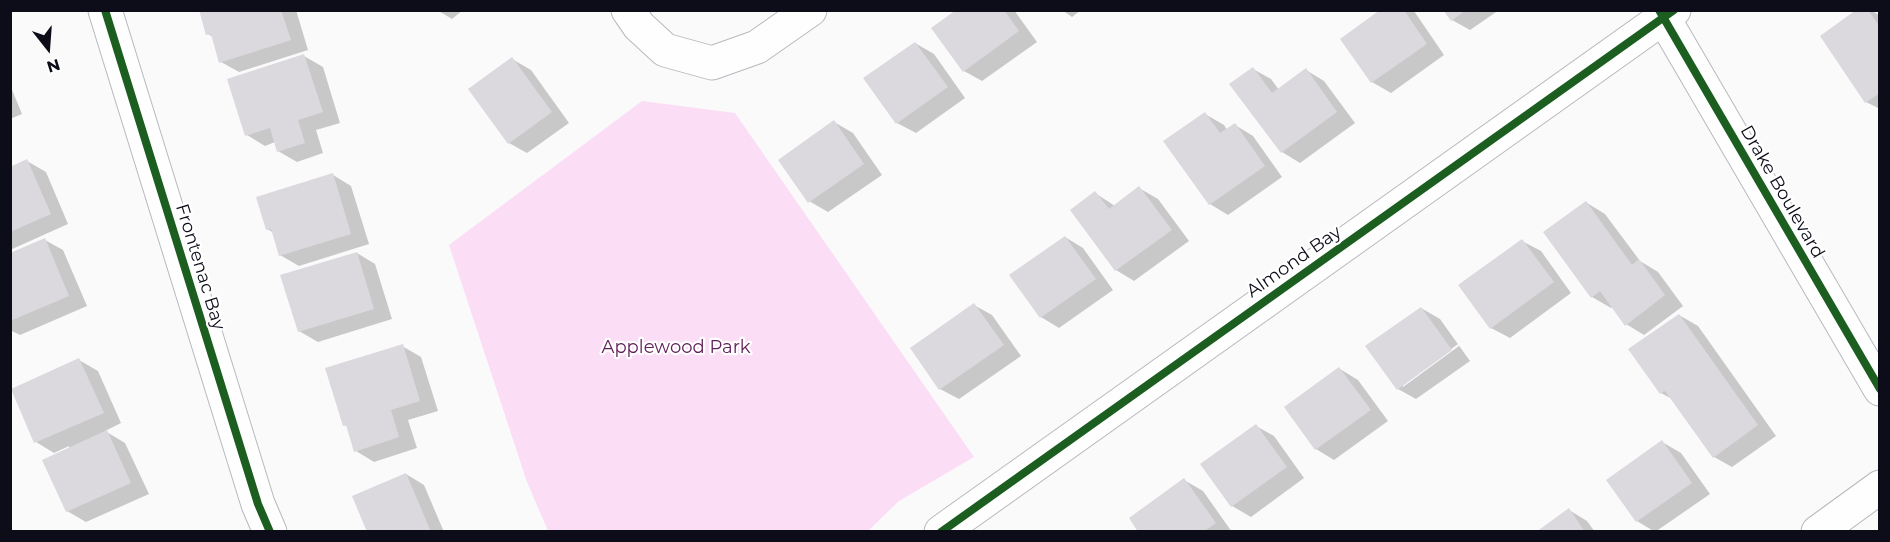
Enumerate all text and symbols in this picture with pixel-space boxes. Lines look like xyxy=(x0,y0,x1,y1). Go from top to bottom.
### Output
north arrow xyxy=(18,18,78,78)
text: N xyxy=(44,55,62,77)
street label: Drake Boulevard xyxy=(1735,122,1829,262)
street label: Frontenac Bay xyxy=(171,201,229,333)
street label: Almond Bay xyxy=(1242,221,1346,303)
park label: Applewood Park xyxy=(601,337,751,359)

